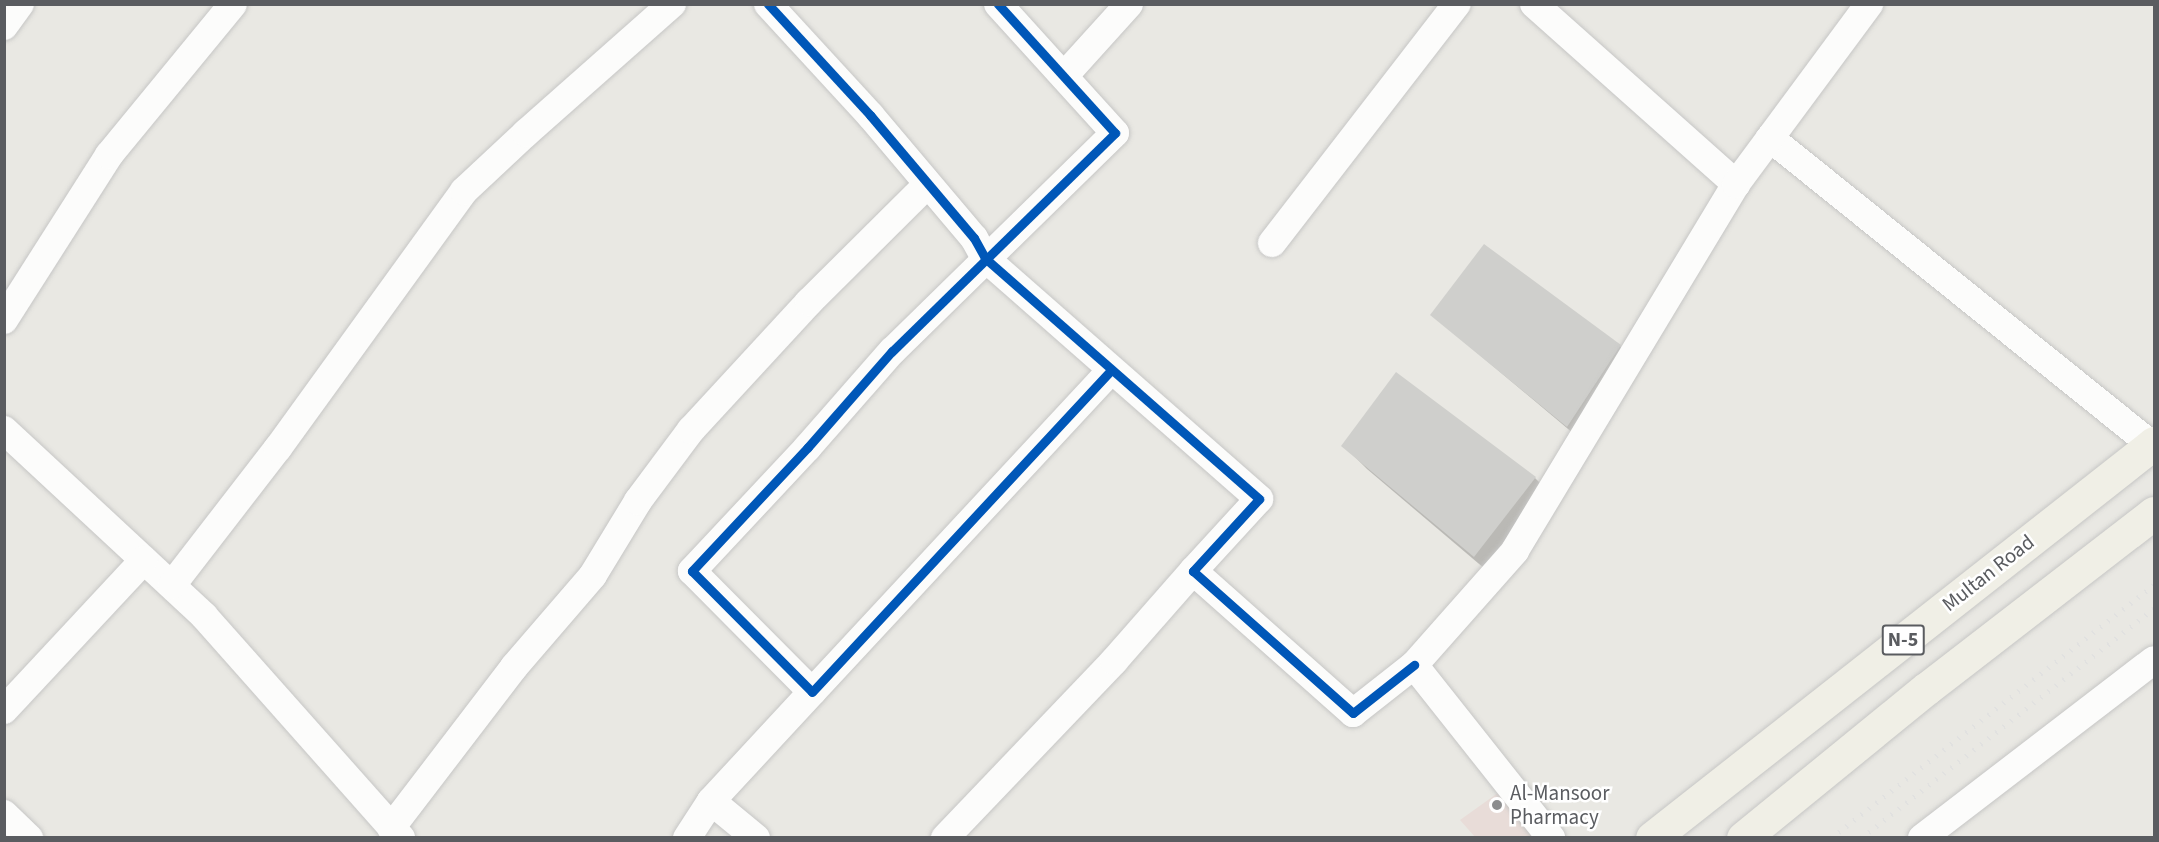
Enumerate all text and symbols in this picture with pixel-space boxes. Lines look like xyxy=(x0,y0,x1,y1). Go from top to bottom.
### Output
street label: Multan Road xyxy=(1937,529,2039,617)
road number: N-5 xyxy=(1880,623,1926,657)
place label: Al-Mansoor Pharmacy xyxy=(1510,780,1609,830)
marker: Al-Mansoor Pharmacy xyxy=(1488,796,1506,814)

